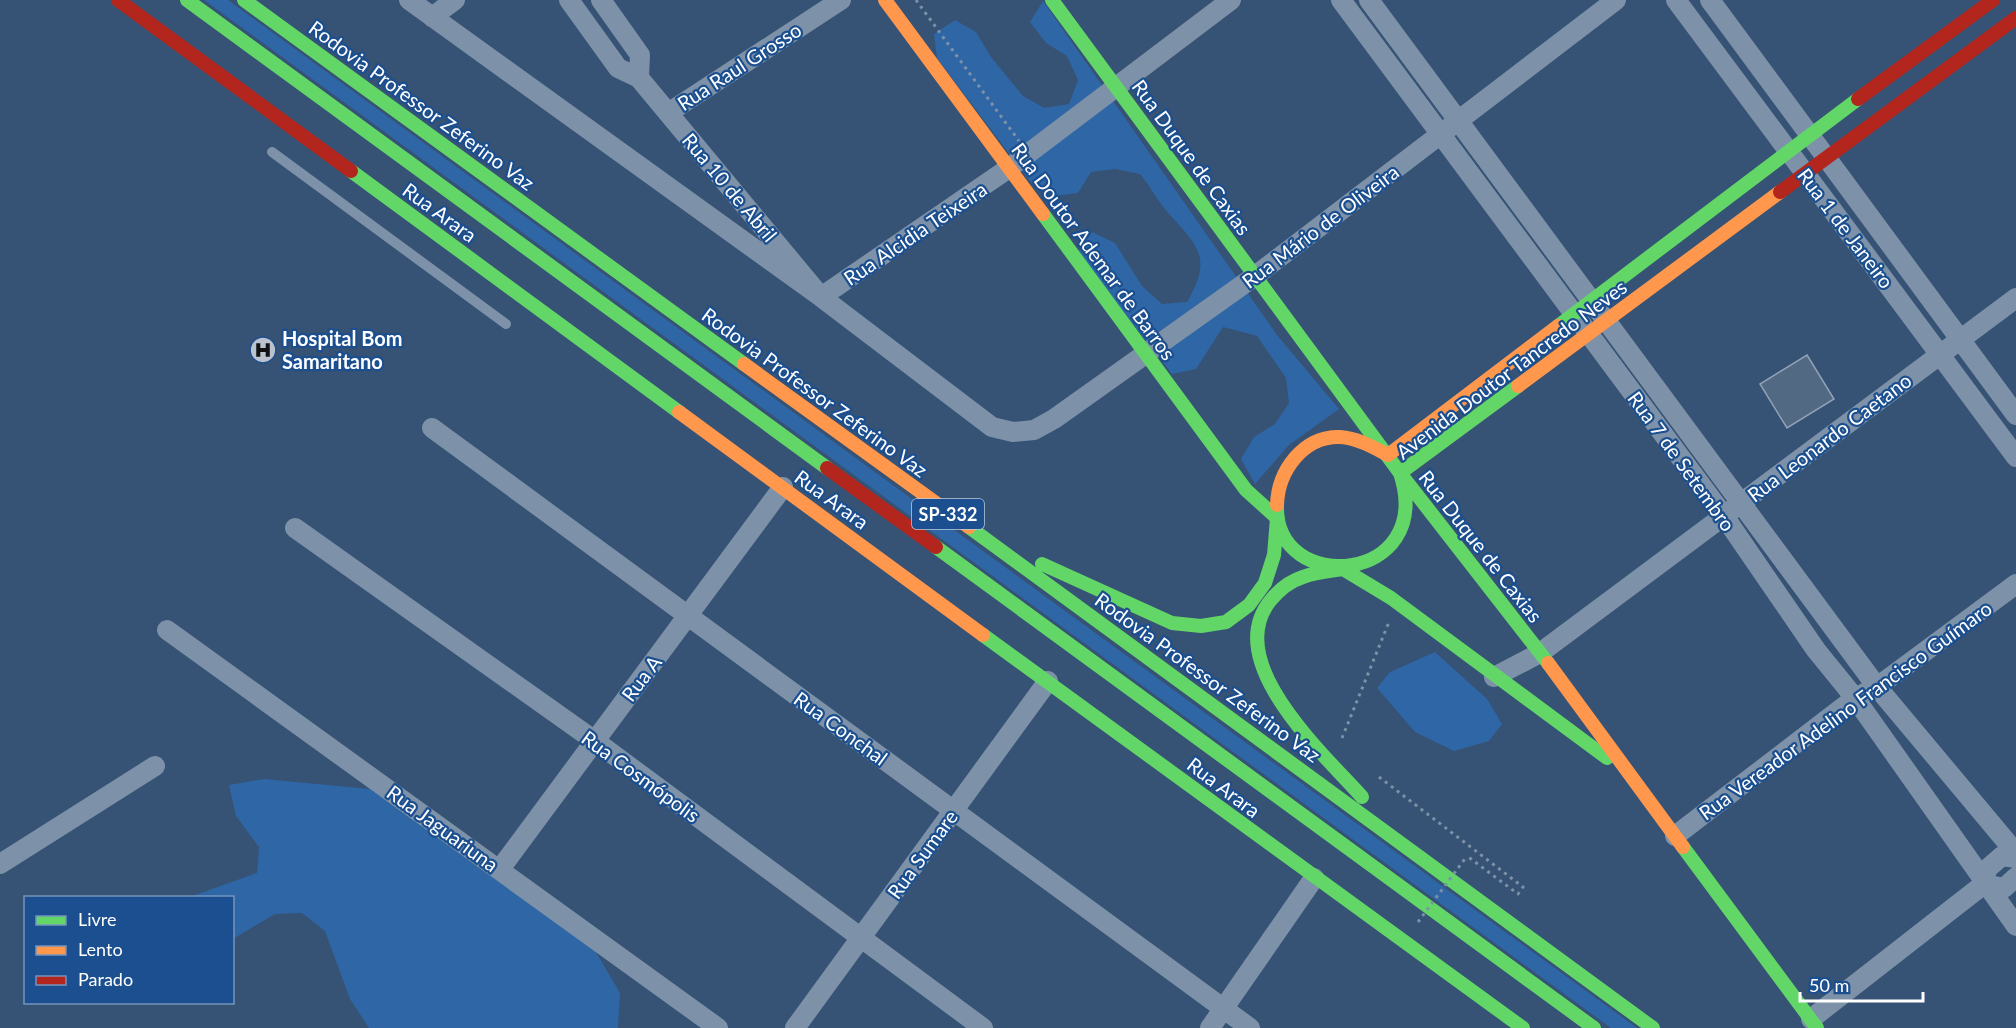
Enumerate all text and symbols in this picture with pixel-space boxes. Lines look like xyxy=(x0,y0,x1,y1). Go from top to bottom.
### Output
street label: Rodovia Professor Zeferino Vaz xyxy=(305,15,539,195)
street label: Rua Raul Grosso xyxy=(673,17,805,115)
street label: Rua Duque de Caxias xyxy=(1128,75,1256,239)
street label: Rua 10 de Abril xyxy=(678,128,782,246)
street label: Rua Doutor Ademar de Barros xyxy=(1007,138,1181,364)
street label: Rua Mário de Oliveira xyxy=(1237,159,1403,293)
street label: Rua 1 de Janeiro xyxy=(1793,163,1899,293)
street label: Rua Alcidia Teixeira xyxy=(839,176,991,290)
street label: Rua Arara xyxy=(398,177,482,247)
street label: Avenida Doutor Tancredo Neves xyxy=(1391,274,1631,464)
street label: Rodovia Professor Zeferino Vaz xyxy=(698,302,932,482)
place label: Hospital Bom Samaritano xyxy=(282,326,403,373)
hospital icon: Hospital Bom Samaritano xyxy=(248,335,278,365)
street label: Rua Leonardo Caetano xyxy=(1742,368,1916,506)
street label: Rua 7 de Setembro xyxy=(1623,386,1741,536)
street label: Rua Arara xyxy=(790,464,874,534)
street label: Rua Duque de Caxias xyxy=(1414,465,1548,627)
road number: SP-332 xyxy=(912,499,984,529)
street label: Rodovia Professor Zeferino Vaz xyxy=(1091,587,1325,767)
street label: Rua Vereador Adelino Francisco Guímaro xyxy=(1694,596,1996,824)
street label: Rua A xyxy=(616,650,666,706)
street label: Rua Conchal xyxy=(790,686,892,770)
street label: Rua Cosmópolis xyxy=(577,725,705,827)
street label: Rua Arara xyxy=(1183,752,1265,822)
street label: Rua Jaguariuna xyxy=(383,780,503,876)
street label: Rua Sumare xyxy=(882,805,962,903)
legend xyxy=(24,896,234,1004)
text: Livre xyxy=(78,908,117,930)
text: Lento xyxy=(78,938,123,960)
scale bar xyxy=(1800,965,1923,1003)
text: Parado xyxy=(78,968,133,990)
text: 50 m xyxy=(1809,974,1849,996)

